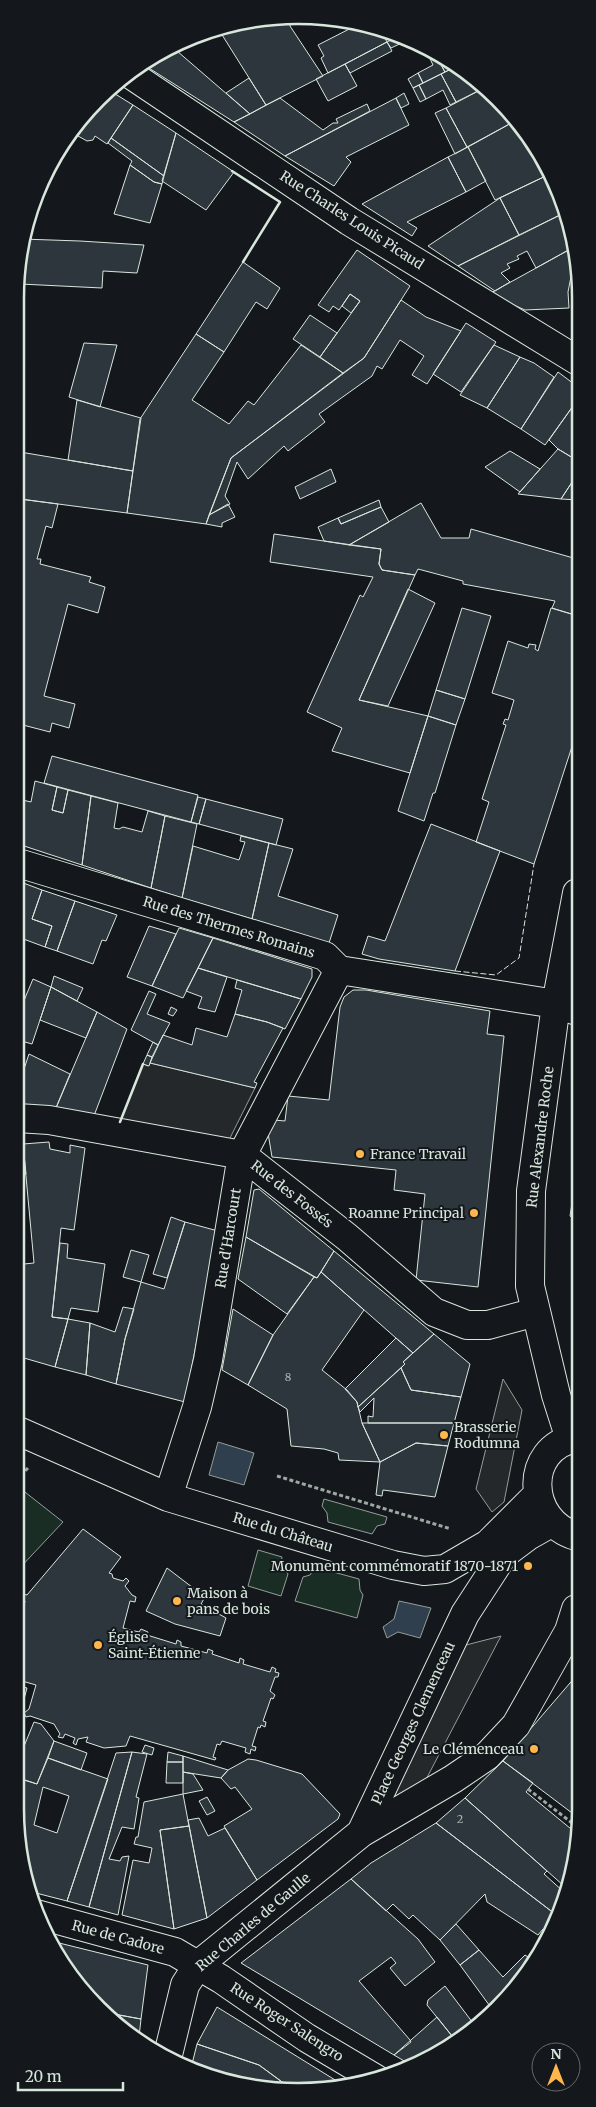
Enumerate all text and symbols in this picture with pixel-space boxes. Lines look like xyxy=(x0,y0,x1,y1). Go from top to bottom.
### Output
street label: Rue Charles Louis Picaud xyxy=(277,167,428,274)
street label: Rue des Thermes Romains xyxy=(141,892,317,962)
street label: Rue Alexandre Roche xyxy=(522,1065,558,1209)
place label: France Travail xyxy=(370,1145,467,1163)
marker: France Travail xyxy=(354,1148,366,1160)
street label: Rue des Fossés xyxy=(247,1156,337,1232)
street label: Rue d'Harcourt xyxy=(211,1186,245,1289)
place label: Roanne Principal xyxy=(348,1204,465,1222)
marker: Roanne Principal xyxy=(468,1207,480,1219)
house number: 8 xyxy=(285,1370,292,1384)
place label: Brasserie Rodumna xyxy=(454,1418,520,1452)
marker: Brasserie Rodumna xyxy=(438,1429,450,1441)
street label: Rue du Château xyxy=(231,1508,335,1556)
place label: Monument commémoratif 1870-1871 xyxy=(271,1557,518,1575)
marker: Monument commémoratif 1870-1871 xyxy=(522,1560,534,1572)
place label: Maison à pans de bois xyxy=(187,1584,270,1618)
marker: Maison à pans de bois xyxy=(171,1595,183,1607)
place label: Église Saint-Étienne xyxy=(108,1628,200,1662)
street label: Place Georges Clemenceau xyxy=(367,1638,459,1807)
marker: Église Saint-Étienne xyxy=(92,1639,104,1651)
place label: Le Clémenceau xyxy=(423,1740,524,1758)
marker: Le Clémenceau xyxy=(528,1743,540,1755)
house number: 2 xyxy=(457,1812,463,1826)
street label: Rue Charles de Gaulle xyxy=(192,1869,314,1975)
street label: Rue de Cadore xyxy=(70,1916,166,1958)
street label: Rue Roger Salengro xyxy=(227,1979,347,2065)
north arrow xyxy=(531,2042,581,2092)
text: N xyxy=(550,2045,562,2063)
scale bar xyxy=(18,2060,122,2092)
text: 20 m xyxy=(25,2067,62,2086)

